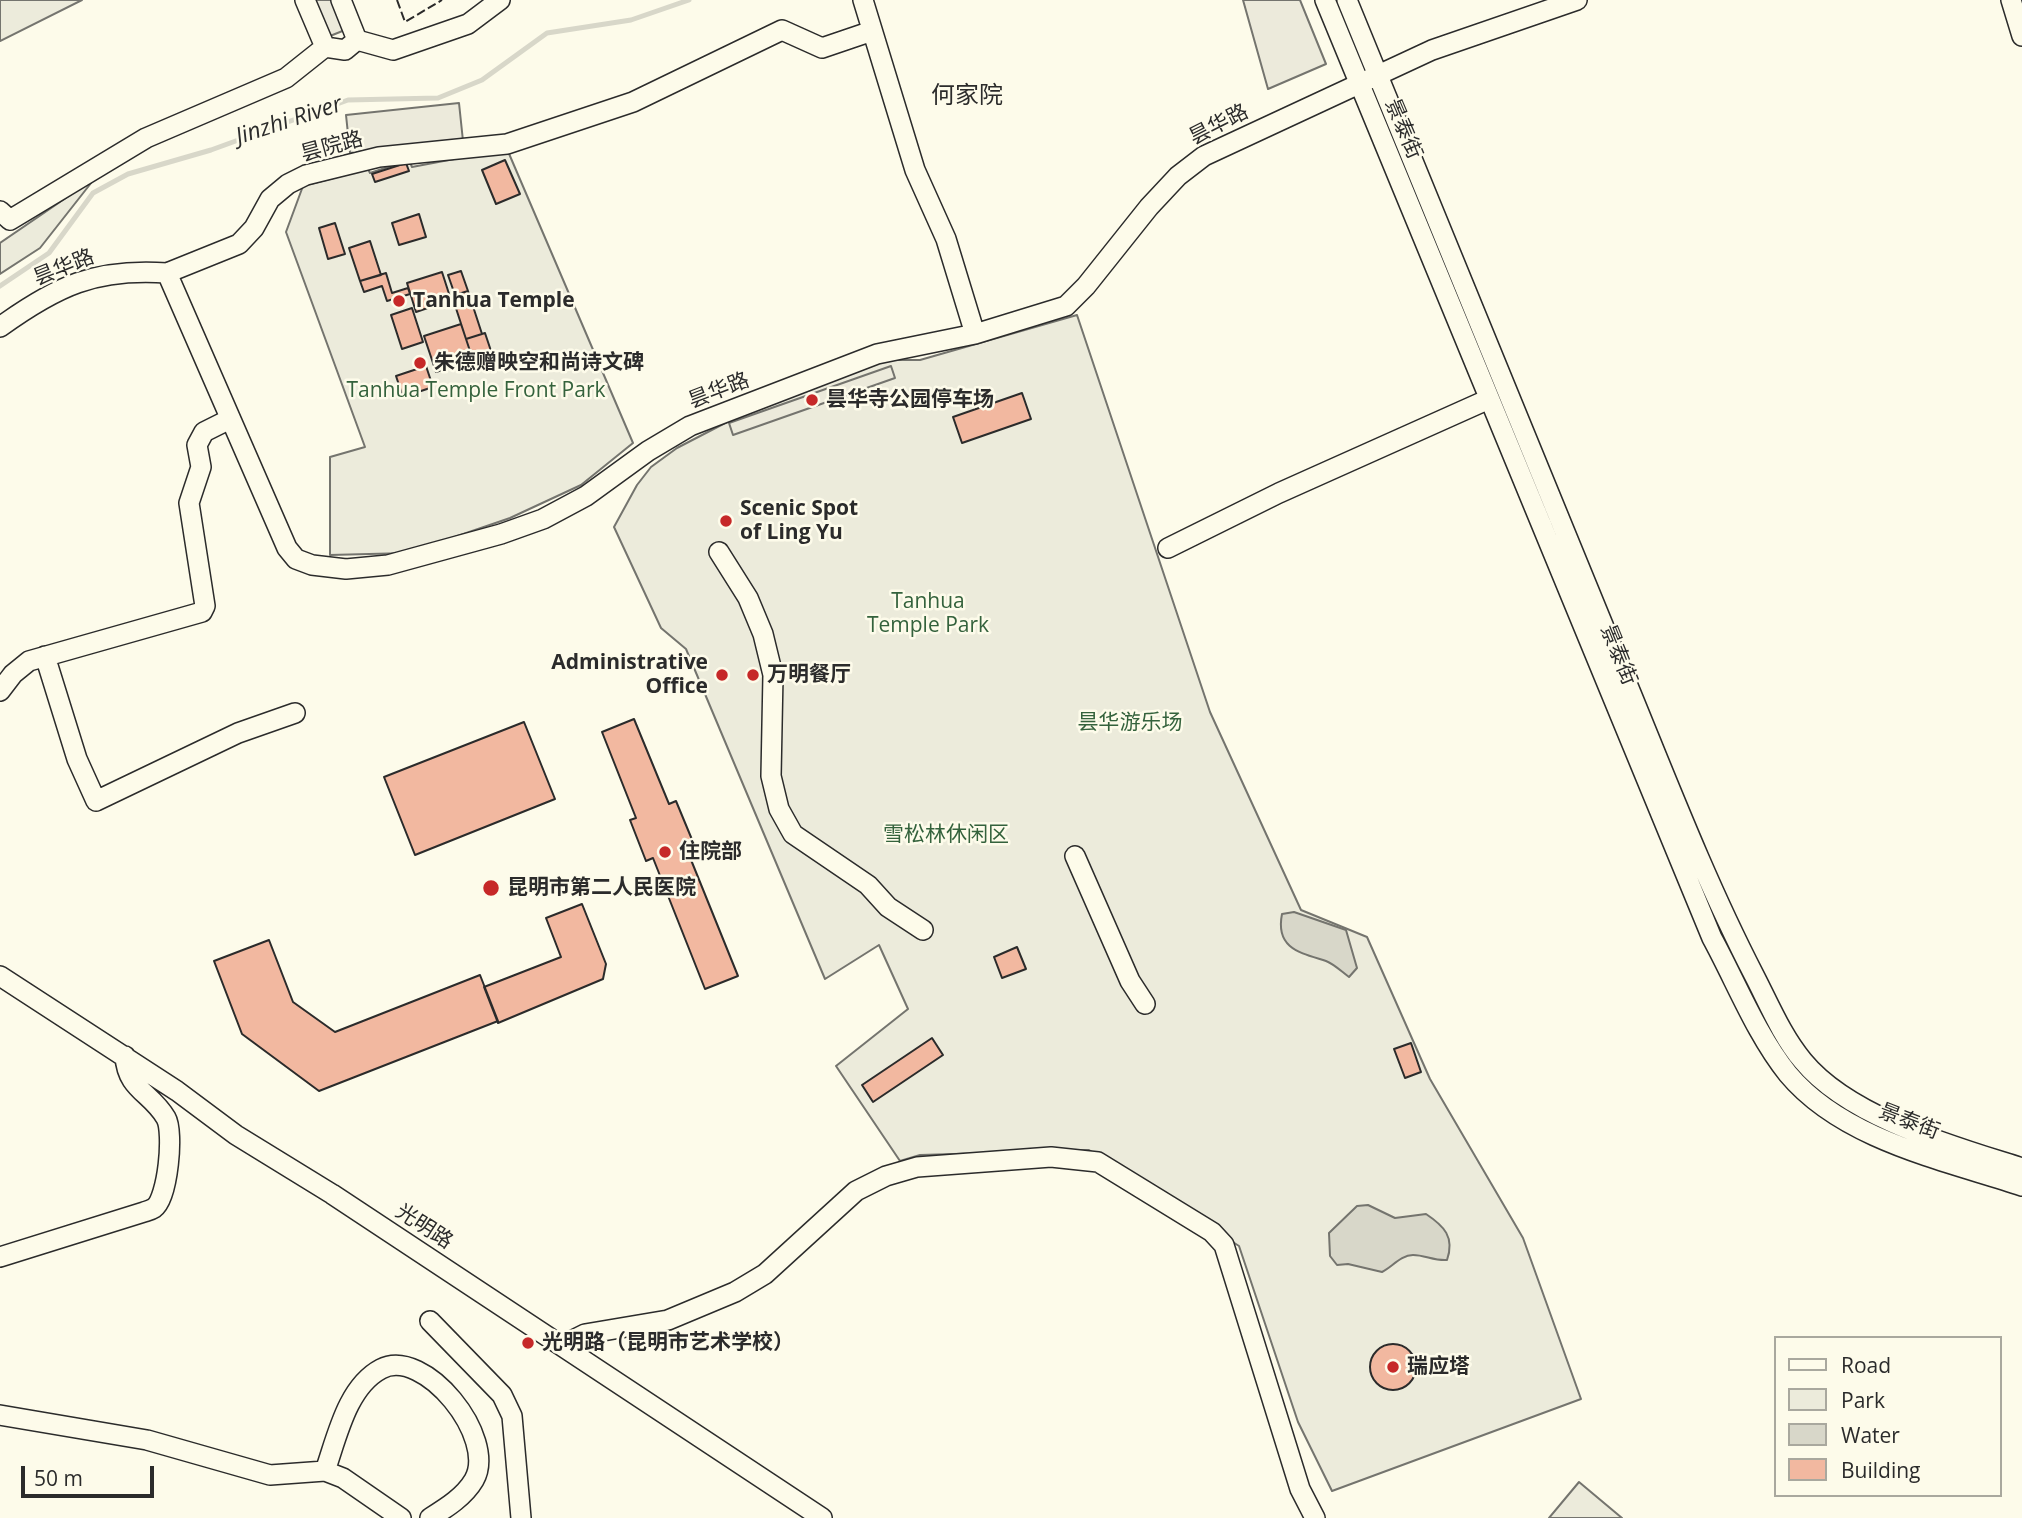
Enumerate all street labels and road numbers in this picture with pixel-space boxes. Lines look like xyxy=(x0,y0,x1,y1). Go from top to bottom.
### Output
street label: 景泰街 xyxy=(1379,95,1427,163)
street label: 昙华路 xyxy=(1185,99,1253,151)
street label: 昙院路 xyxy=(298,127,366,167)
street label: 昙华路 xyxy=(30,245,98,291)
street label: 昙华路 xyxy=(685,368,753,414)
street label: 景泰街 xyxy=(1595,621,1641,689)
street label: 景泰街 xyxy=(1875,1099,1943,1145)
street label: 光明路 xyxy=(391,1199,457,1255)

